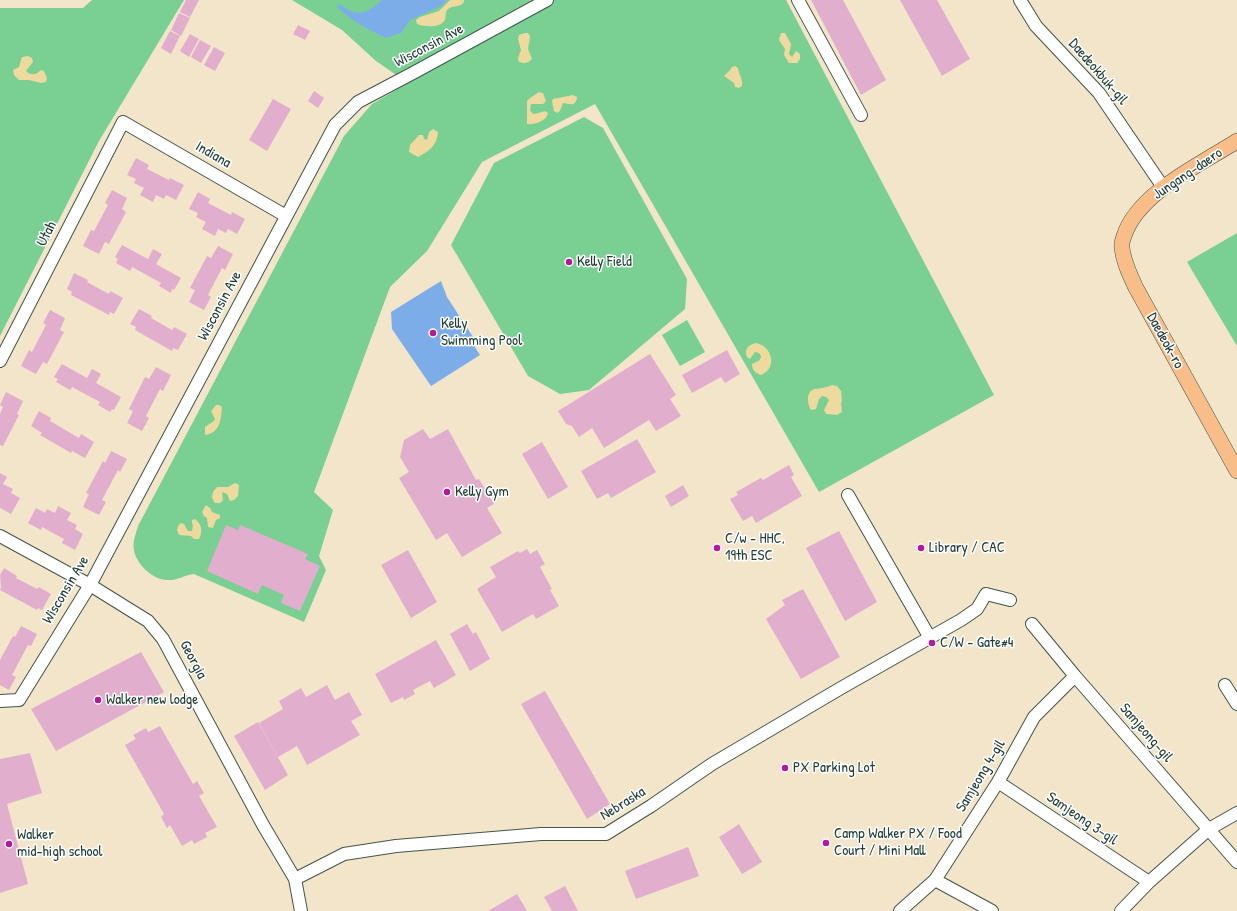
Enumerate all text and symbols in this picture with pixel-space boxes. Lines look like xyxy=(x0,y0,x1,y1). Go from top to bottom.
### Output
street label: Wisconsin Ave xyxy=(391,20,467,72)
street label: Daedeokbuk-gil xyxy=(1064,35,1132,109)
street label: Indiana xyxy=(192,138,234,172)
street label: Jungang-daero xyxy=(1150,144,1226,204)
street label: Utah xyxy=(33,219,61,249)
place label: Kelly Field xyxy=(577,253,632,271)
marker: Kelly Field xyxy=(564,257,574,267)
street label: Wisconsin Ave xyxy=(194,268,246,344)
street label: Daedeok-ro xyxy=(1142,310,1188,372)
place label: Kelly Swimming Pool xyxy=(441,315,522,350)
marker: Kelly Swimming Pool xyxy=(428,328,438,338)
place label: Kelly Gym xyxy=(455,483,509,501)
marker: Kelly Gym xyxy=(442,487,452,497)
place label: C/w - HHC, 19th ESC xyxy=(725,530,785,565)
place label: Library / CAC xyxy=(929,539,1005,557)
marker: C/w - HHC, 19th ESC xyxy=(712,543,722,553)
marker: Library / CAC xyxy=(916,543,926,553)
street label: Wisconsin Ave xyxy=(39,553,93,627)
place label: C/W - Gate#4 xyxy=(940,634,1013,652)
street label: Georgia xyxy=(175,638,211,682)
marker: C/W - Gate#4 xyxy=(927,638,937,648)
place label: Walker new lodge xyxy=(106,691,198,709)
marker: Walker new lodge xyxy=(93,695,103,705)
street label: Samjeong-gil xyxy=(1116,700,1176,766)
street label: Samjeong 4-gil xyxy=(952,737,1010,815)
place label: PX Parking Lot xyxy=(793,759,875,777)
marker: PX Parking Lot xyxy=(780,763,790,773)
street label: Nebraska xyxy=(597,783,649,825)
street label: Samjeong 3-gil xyxy=(1043,789,1121,849)
place label: Camp Walker PX / Food Court / Mini Mall xyxy=(834,825,962,860)
place label: Walker mid-high school xyxy=(17,826,103,861)
marker: Camp Walker PX / Food Court / Mini Mall xyxy=(821,838,831,848)
marker: Walker mid-high school xyxy=(4,839,14,849)

